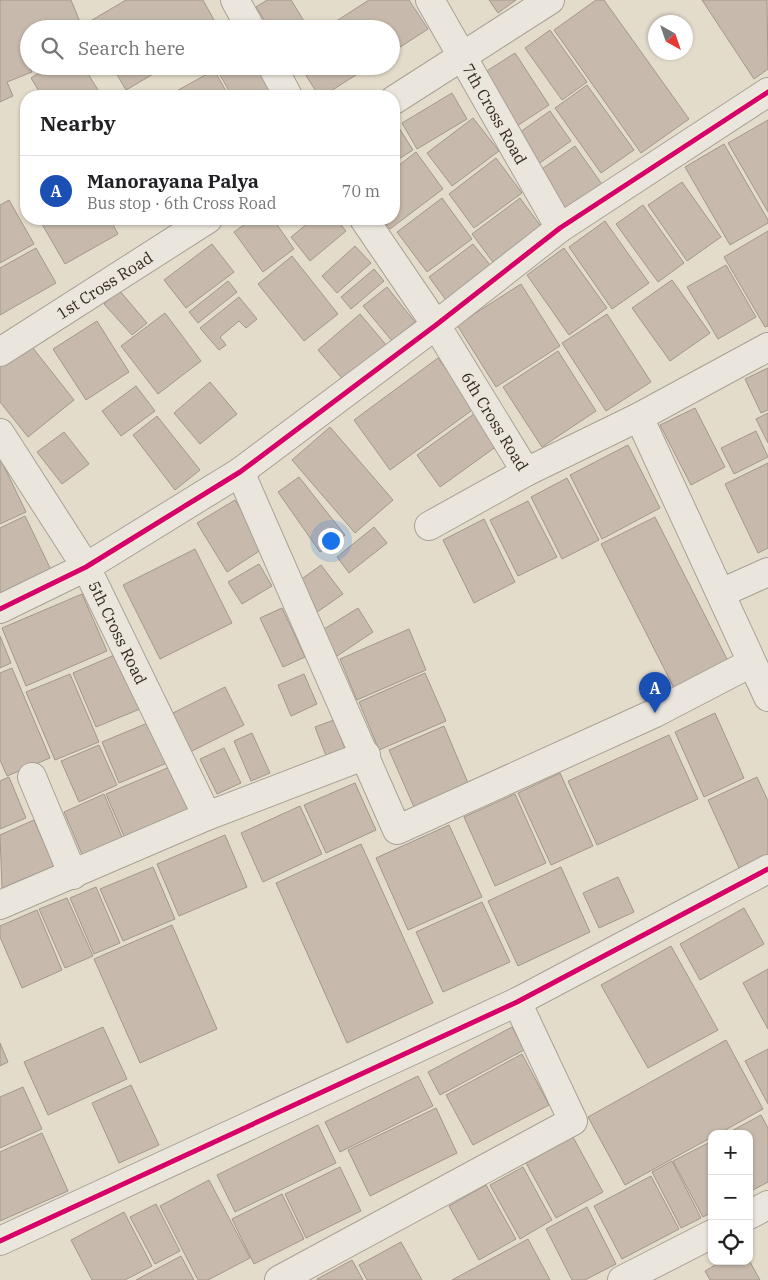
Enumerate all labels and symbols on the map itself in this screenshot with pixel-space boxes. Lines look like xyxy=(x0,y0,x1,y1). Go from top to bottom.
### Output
north arrow xyxy=(648,15,693,60)
street label: 7th Cross Road xyxy=(458,60,532,168)
street label: 1st Cross Road xyxy=(53,247,157,323)
street label: 6th Cross Road xyxy=(457,368,533,475)
your location xyxy=(318,528,344,554)
street label: 5th Cross Road xyxy=(84,577,152,688)
pin: A xyxy=(639,672,671,713)

